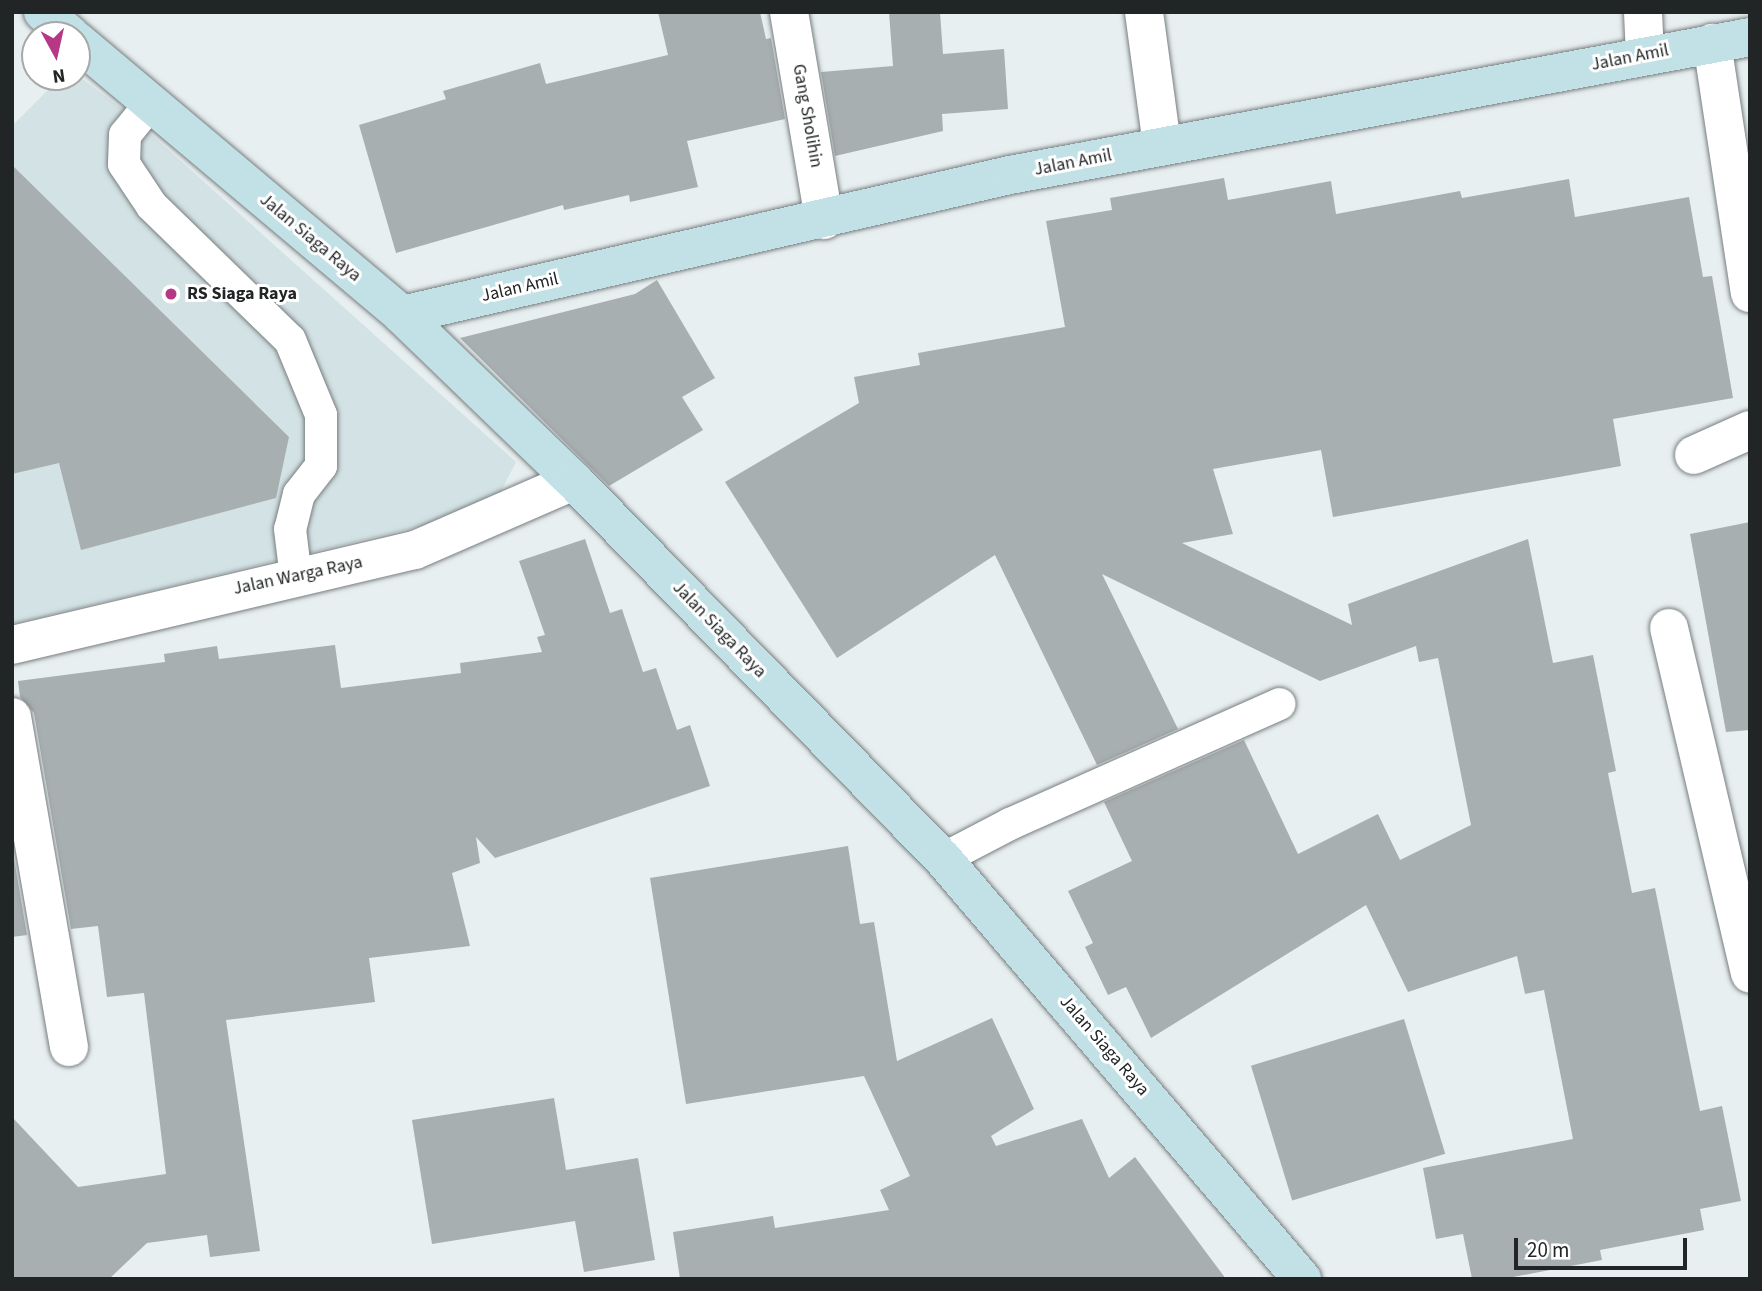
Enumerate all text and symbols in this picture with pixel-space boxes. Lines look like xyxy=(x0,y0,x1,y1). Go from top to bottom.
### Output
north arrow xyxy=(21,21,91,91)
street label: Jalan Amil xyxy=(1589,40,1671,76)
text: N xyxy=(51,61,67,90)
street label: Gang Sholihin xyxy=(787,62,827,170)
street label: Jalan Amil xyxy=(1032,145,1114,181)
street label: Jalan Siaga Raya xyxy=(255,189,365,287)
street label: Jalan Amil xyxy=(479,269,561,307)
place label: RS Siaga Raya xyxy=(187,283,297,305)
marker: RS Siaga Raya xyxy=(161,284,181,304)
street label: Jalan Warga Raya xyxy=(231,552,365,600)
street label: Jalan Siaga Raya xyxy=(668,577,770,683)
street label: Jalan Siaga Raya xyxy=(1055,991,1153,1101)
scale bar xyxy=(1517,1224,1690,1268)
text: 20 m xyxy=(1527,1235,1569,1265)

